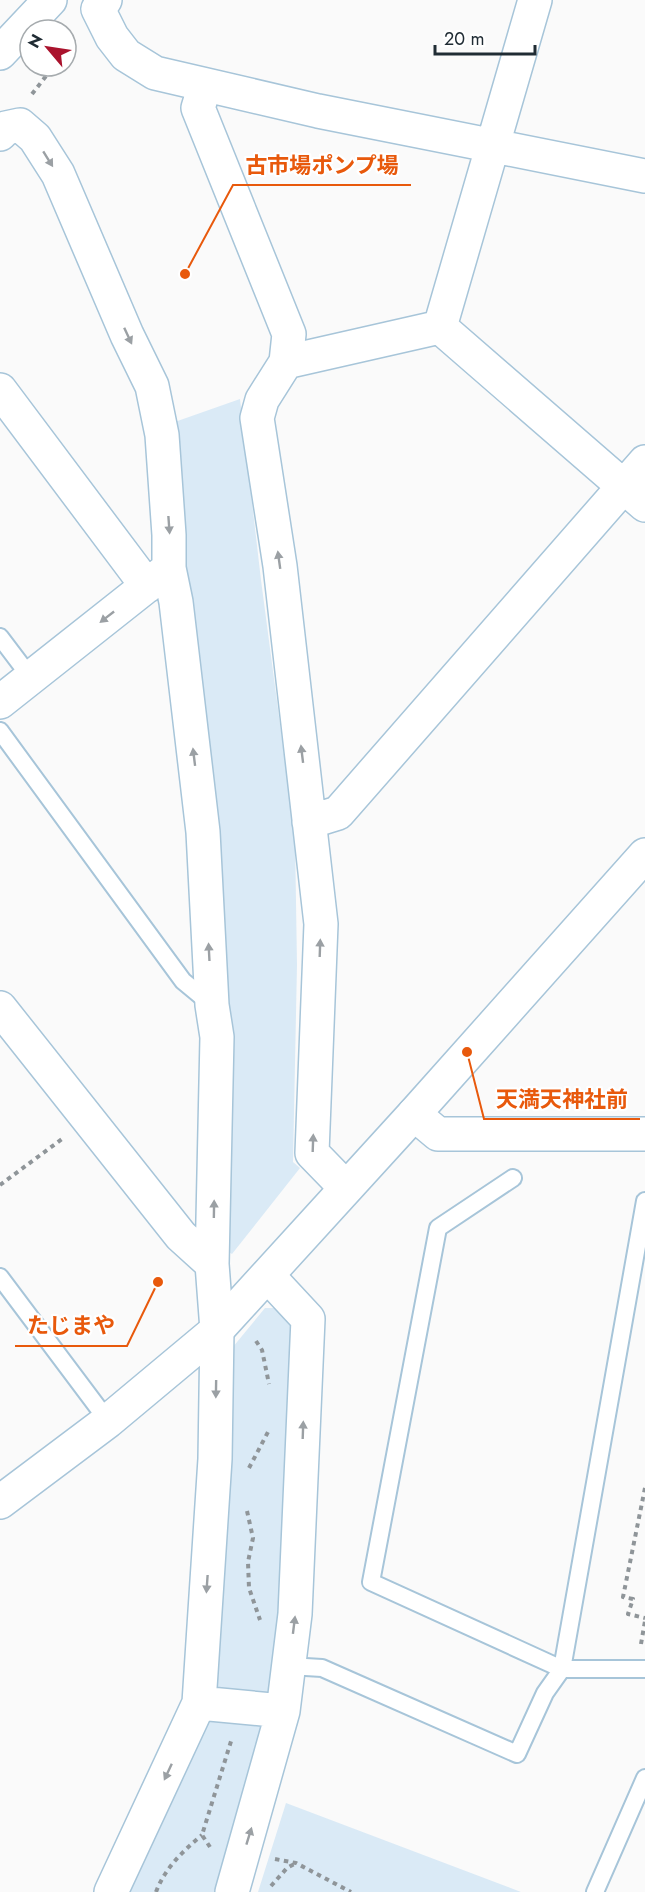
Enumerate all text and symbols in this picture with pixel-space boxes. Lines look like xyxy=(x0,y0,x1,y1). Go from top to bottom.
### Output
north arrow xyxy=(18,18,78,78)
scale bar xyxy=(435,18,536,56)
text: 20 m xyxy=(444,26,484,52)
text: N xyxy=(22,30,48,52)
callout: 古市場ポンプ場 xyxy=(233,145,411,185)
text: 古市場ポンプ場 xyxy=(245,149,399,181)
one-way arrow xyxy=(43,151,54,167)
one-way arrow xyxy=(124,328,133,345)
one-way arrow xyxy=(164,515,173,534)
one-way arrow xyxy=(274,551,283,570)
one-way arrow xyxy=(99,611,115,624)
one-way arrow xyxy=(297,744,306,763)
one-way arrow xyxy=(189,748,199,767)
one-way arrow xyxy=(315,938,325,957)
one-way arrow xyxy=(205,942,214,961)
callout: 天満天神社前 xyxy=(484,1079,640,1119)
text: 天満天神社前 xyxy=(496,1083,628,1115)
one-way arrow xyxy=(308,1133,317,1152)
one-way arrow xyxy=(209,1200,218,1219)
callout: たじまや xyxy=(15,1306,127,1346)
text: たじまや xyxy=(27,1309,115,1341)
one-way arrow xyxy=(211,1379,221,1398)
one-way arrow xyxy=(298,1421,308,1440)
one-way arrow xyxy=(202,1574,211,1593)
one-way arrow xyxy=(289,1616,298,1635)
one-way arrow xyxy=(164,1763,173,1780)
one-way arrow xyxy=(245,1827,255,1845)

